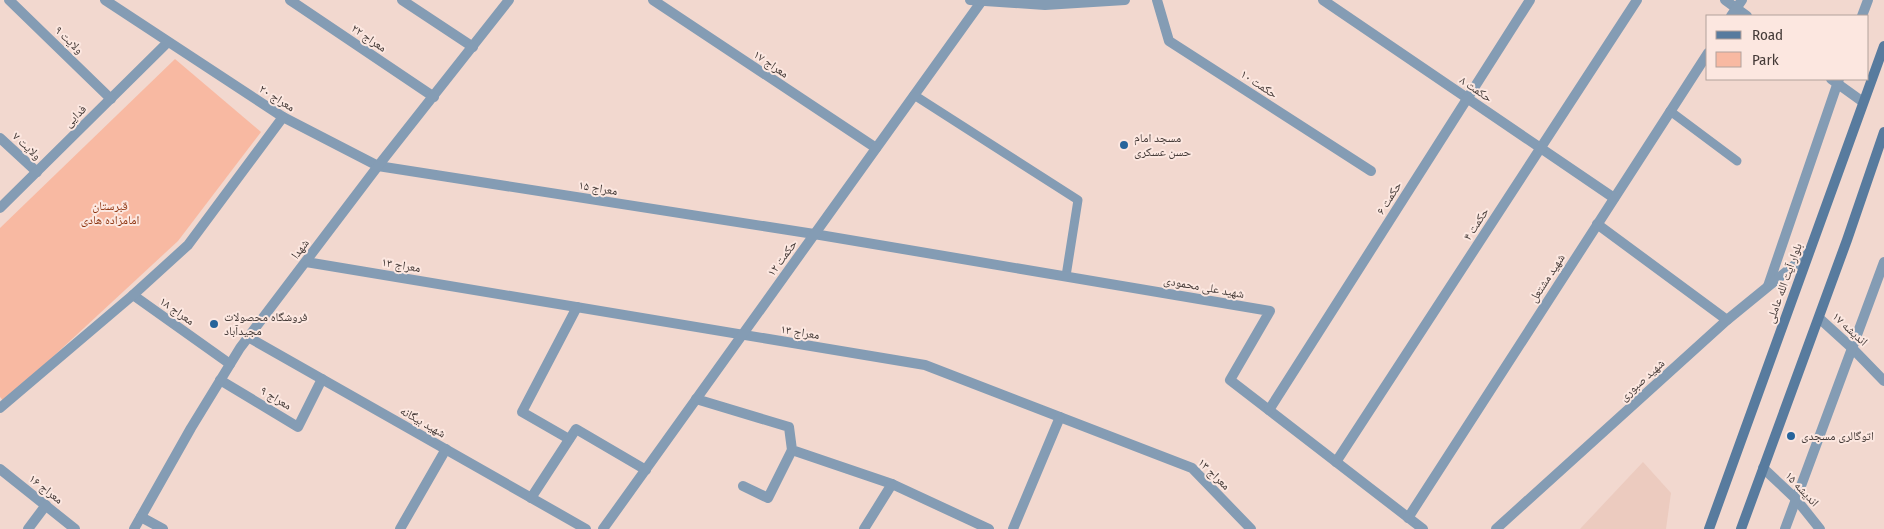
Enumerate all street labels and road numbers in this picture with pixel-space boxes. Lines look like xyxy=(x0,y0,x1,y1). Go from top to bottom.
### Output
street label: معراج ۲۲ xyxy=(349,21,389,55)
street label: ولایت ۹ xyxy=(52,23,86,57)
street label: معراج ۱۷ xyxy=(751,47,791,81)
street label: حکمت ۱۰ xyxy=(1238,67,1281,101)
street label: حکمت ۸ xyxy=(1457,73,1495,105)
street label: معراج ۲۰ xyxy=(257,82,297,114)
street label: فدایی xyxy=(61,102,89,130)
street label: ولایت ۷ xyxy=(10,129,44,163)
street label: معراج ۱۵ xyxy=(577,178,619,198)
street label: حکمت ۶ xyxy=(1373,179,1405,217)
street label: حکمت ۴ xyxy=(1460,205,1492,243)
street label: شهدا xyxy=(288,236,312,262)
street label: حکمت ۱۲ xyxy=(764,237,800,279)
street label: بلوار آیت‌ الله عاملی xyxy=(1763,241,1805,325)
street label: شهید مشتعل xyxy=(1526,251,1568,305)
street label: معراج ۱۳ xyxy=(380,255,422,275)
street label: شهید علی محمودی xyxy=(1162,273,1246,301)
street label: معراج ۱۸ xyxy=(157,294,197,328)
street label: اندیشه ۱۷ xyxy=(1829,309,1871,349)
street label: معراج ۱۳ xyxy=(779,322,821,342)
street label: شهید صبوری xyxy=(1617,356,1668,404)
street label: معراج ۹ xyxy=(258,383,294,413)
street label: شهید بیگانه xyxy=(398,403,448,441)
street label: معراج ۱۳ xyxy=(1195,455,1233,493)
street label: اندیشه ۱۵ xyxy=(1782,469,1822,510)
street label: معراج ۱۶ xyxy=(26,471,66,507)

